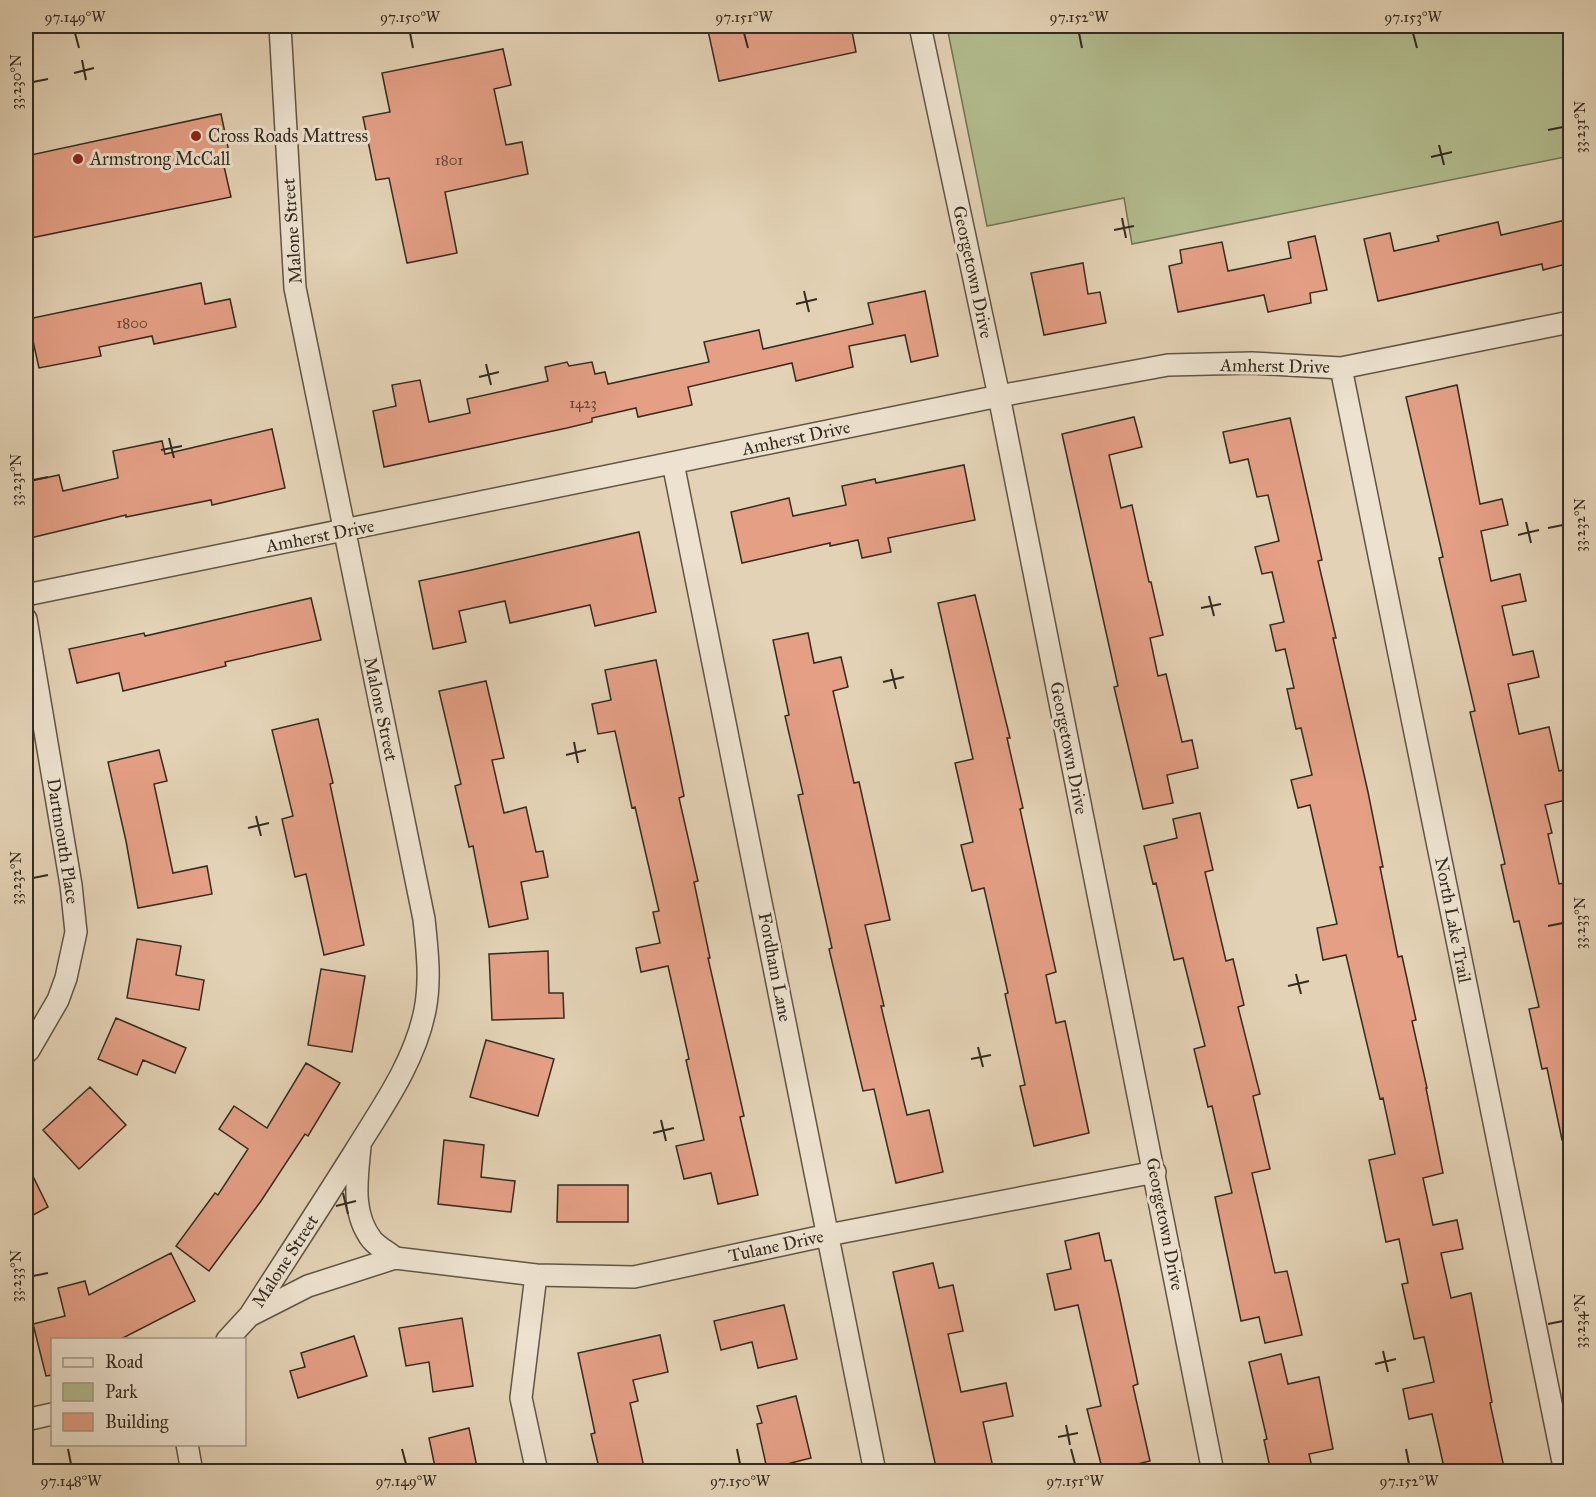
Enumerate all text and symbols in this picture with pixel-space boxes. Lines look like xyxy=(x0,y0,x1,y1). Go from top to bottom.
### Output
text: 97.149°W xyxy=(45,8,106,26)
text: 97.150°W xyxy=(380,8,441,26)
text: 97.151°W xyxy=(715,8,773,26)
text: 97.152°W xyxy=(1050,8,1109,26)
text: 97.153°W xyxy=(1384,8,1442,26)
text: 33.230°N xyxy=(7,54,25,110)
text: 33.231°N xyxy=(1571,100,1589,153)
place label: Cross Roads Mattress xyxy=(208,125,368,147)
marker: Cross Roads Mattress xyxy=(189,129,203,143)
place label: Armstrong McCall xyxy=(89,148,231,171)
house number: 1801 xyxy=(435,151,463,169)
marker: Armstrong McCall xyxy=(71,152,85,166)
street label: Malone Street xyxy=(277,177,307,285)
street label: Georgetown Drive xyxy=(947,204,998,341)
house number: 1800 xyxy=(116,314,148,332)
street label: Amherst Drive xyxy=(1219,354,1330,378)
house number: 1423 xyxy=(569,394,597,412)
street label: Amherst Drive xyxy=(739,416,852,460)
text: 33.231°N xyxy=(7,453,25,506)
text: 33.232°N xyxy=(1571,498,1589,552)
street label: Amherst Drive xyxy=(263,515,376,557)
street label: Malone Street xyxy=(359,655,403,764)
street label: Georgetown Drive xyxy=(1044,680,1093,817)
street label: Dartmouth Place xyxy=(42,777,84,905)
text: 33.232°N xyxy=(7,851,25,905)
street label: North Lake Trail xyxy=(1430,855,1476,985)
text: 33.233°N xyxy=(1571,896,1589,949)
street label: Fordham Lane xyxy=(754,910,796,1024)
street label: Georgetown Drive xyxy=(1140,1156,1189,1293)
street label: Malone Street xyxy=(247,1210,323,1311)
street label: Tulane Drive xyxy=(726,1225,826,1267)
text: 33.233°N xyxy=(7,1249,25,1302)
text: 33.234°N xyxy=(1571,1293,1589,1349)
legend xyxy=(51,1338,246,1446)
text: Road xyxy=(105,1351,143,1373)
text: Park xyxy=(105,1381,138,1403)
text: Building xyxy=(105,1411,169,1434)
text: 97.148°W xyxy=(41,1472,102,1490)
text: 97.149°W xyxy=(376,1472,437,1490)
text: 97.150°W xyxy=(710,1472,771,1490)
text: 97.151°W xyxy=(1046,1472,1104,1490)
text: 97.152°W xyxy=(1380,1472,1439,1490)

